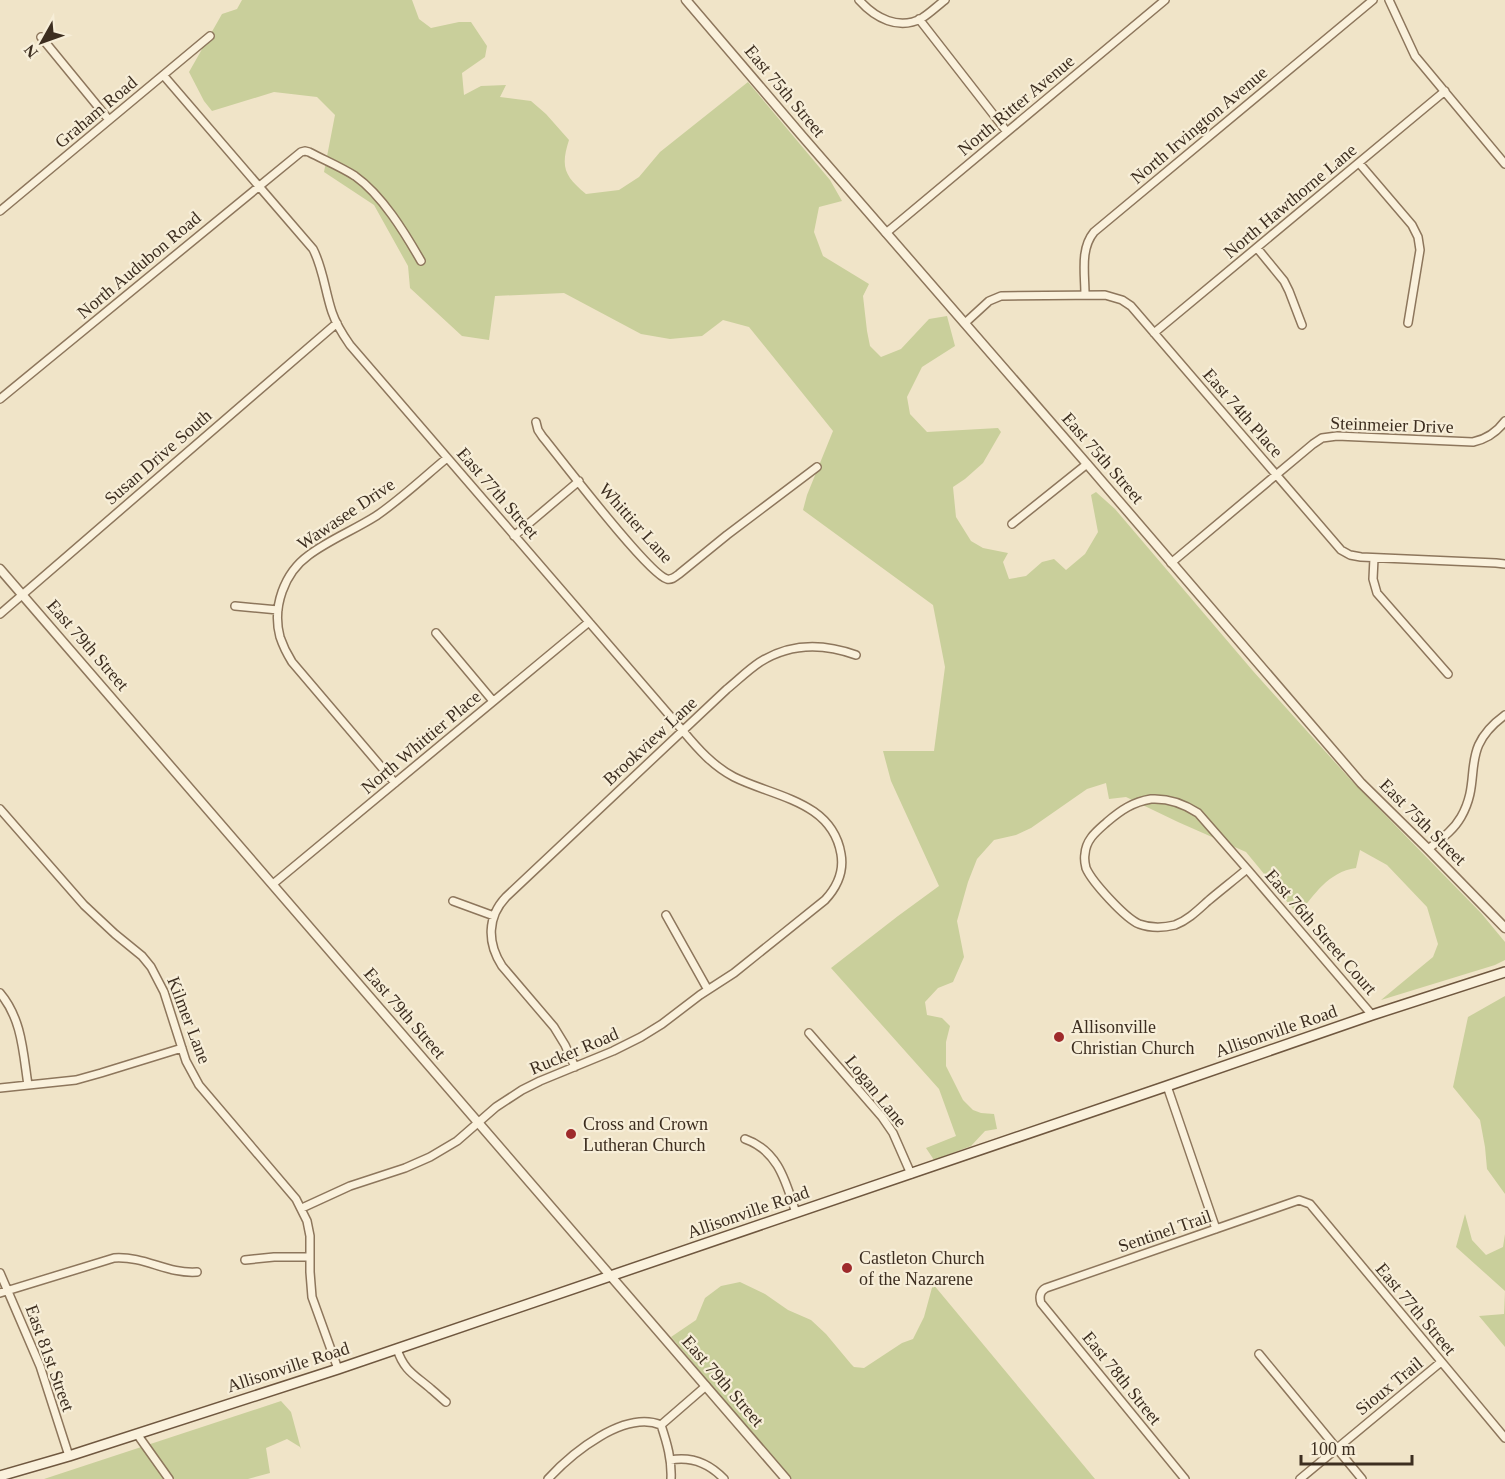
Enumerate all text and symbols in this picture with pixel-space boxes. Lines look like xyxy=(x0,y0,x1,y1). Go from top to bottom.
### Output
north arrow xyxy=(12,12,72,72)
text: N xyxy=(20,41,41,61)
street label: East 75th Street xyxy=(741,41,829,141)
street label: North Ritter Avenue xyxy=(954,51,1078,159)
street label: North Irvington Avenue xyxy=(1127,62,1271,188)
street label: Graham Road xyxy=(51,72,141,152)
street label: North Hawthorne Lane xyxy=(1220,140,1360,262)
street label: North Audubon Road xyxy=(73,208,205,322)
street label: East 74th Place xyxy=(1199,365,1287,461)
street label: Susan Drive South xyxy=(100,405,216,509)
street label: East 75th Street xyxy=(1058,408,1148,508)
street label: Steinmeier Drive xyxy=(1330,413,1454,437)
street label: East 77th Street xyxy=(453,443,543,543)
street label: Wawasee Drive xyxy=(294,474,398,554)
street label: Whittier Lane xyxy=(595,479,677,567)
street label: East 79th Street xyxy=(43,595,133,695)
street label: North Whittier Place xyxy=(357,686,485,798)
street label: Brookview Lane xyxy=(599,693,701,789)
street label: East 75th Street xyxy=(1376,775,1470,869)
street label: East 76th Street Court xyxy=(1261,865,1381,999)
street label: East 79th Street xyxy=(360,963,450,1063)
street label: Kilmer Lane xyxy=(163,974,215,1066)
street label: Allisonville Road xyxy=(1212,1001,1340,1061)
place label: Allisonville Christian Church xyxy=(1071,1017,1195,1058)
street label: Rucker Road xyxy=(527,1023,621,1079)
marker: Allisonville Christian Church xyxy=(1052,1030,1066,1044)
street label: Logan Lane xyxy=(841,1051,911,1131)
place label: Cross and Crown Lutheran Church xyxy=(583,1114,708,1155)
marker: Cross and Crown Lutheran Church xyxy=(564,1127,578,1141)
street label: Allisonville Road xyxy=(684,1182,812,1242)
street label: Sentinel Trail xyxy=(1116,1206,1214,1256)
place label: Castleton Church of the Nazarene xyxy=(859,1248,984,1289)
street label: East 77th Street xyxy=(1372,1259,1460,1359)
marker: Castleton Church of the Nazarene xyxy=(840,1261,854,1275)
street label: East 81st Street xyxy=(21,1302,79,1414)
street label: East 78th Street xyxy=(1078,1327,1166,1429)
street label: East 79th Street xyxy=(678,1331,768,1431)
street label: Allisonville Road xyxy=(224,1338,352,1396)
street label: Sioux Trail xyxy=(1351,1353,1427,1419)
scale bar xyxy=(1301,1428,1412,1466)
text: 100 m xyxy=(1310,1439,1356,1459)

